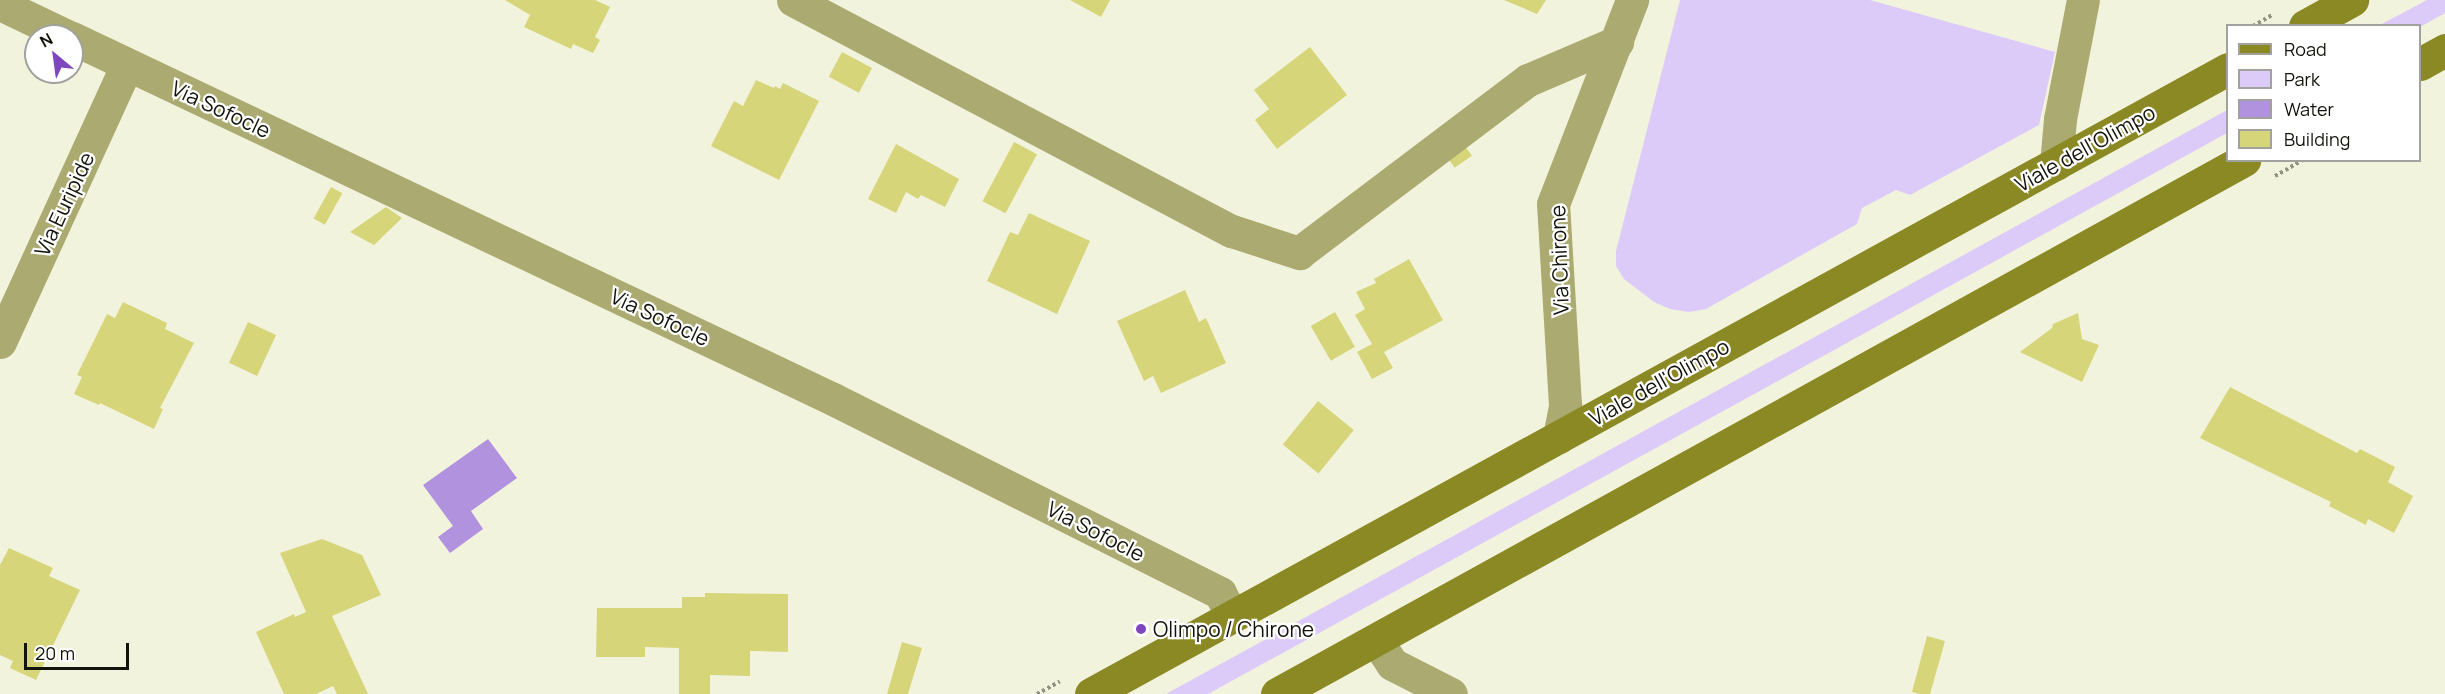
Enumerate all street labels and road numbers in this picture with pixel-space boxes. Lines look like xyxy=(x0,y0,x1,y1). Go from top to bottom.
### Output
street label: Via Sofocle xyxy=(167,75,275,143)
street label: Viale dell'Olimpo xyxy=(2011,99,2159,197)
street label: Via Euripide xyxy=(29,148,99,260)
street label: Via Chirone xyxy=(1544,205,1574,315)
street label: Via Sofocle xyxy=(606,283,714,351)
street label: Viale dell'Olimpo xyxy=(1585,333,1733,431)
street label: Via Sofocle xyxy=(1043,496,1149,566)

